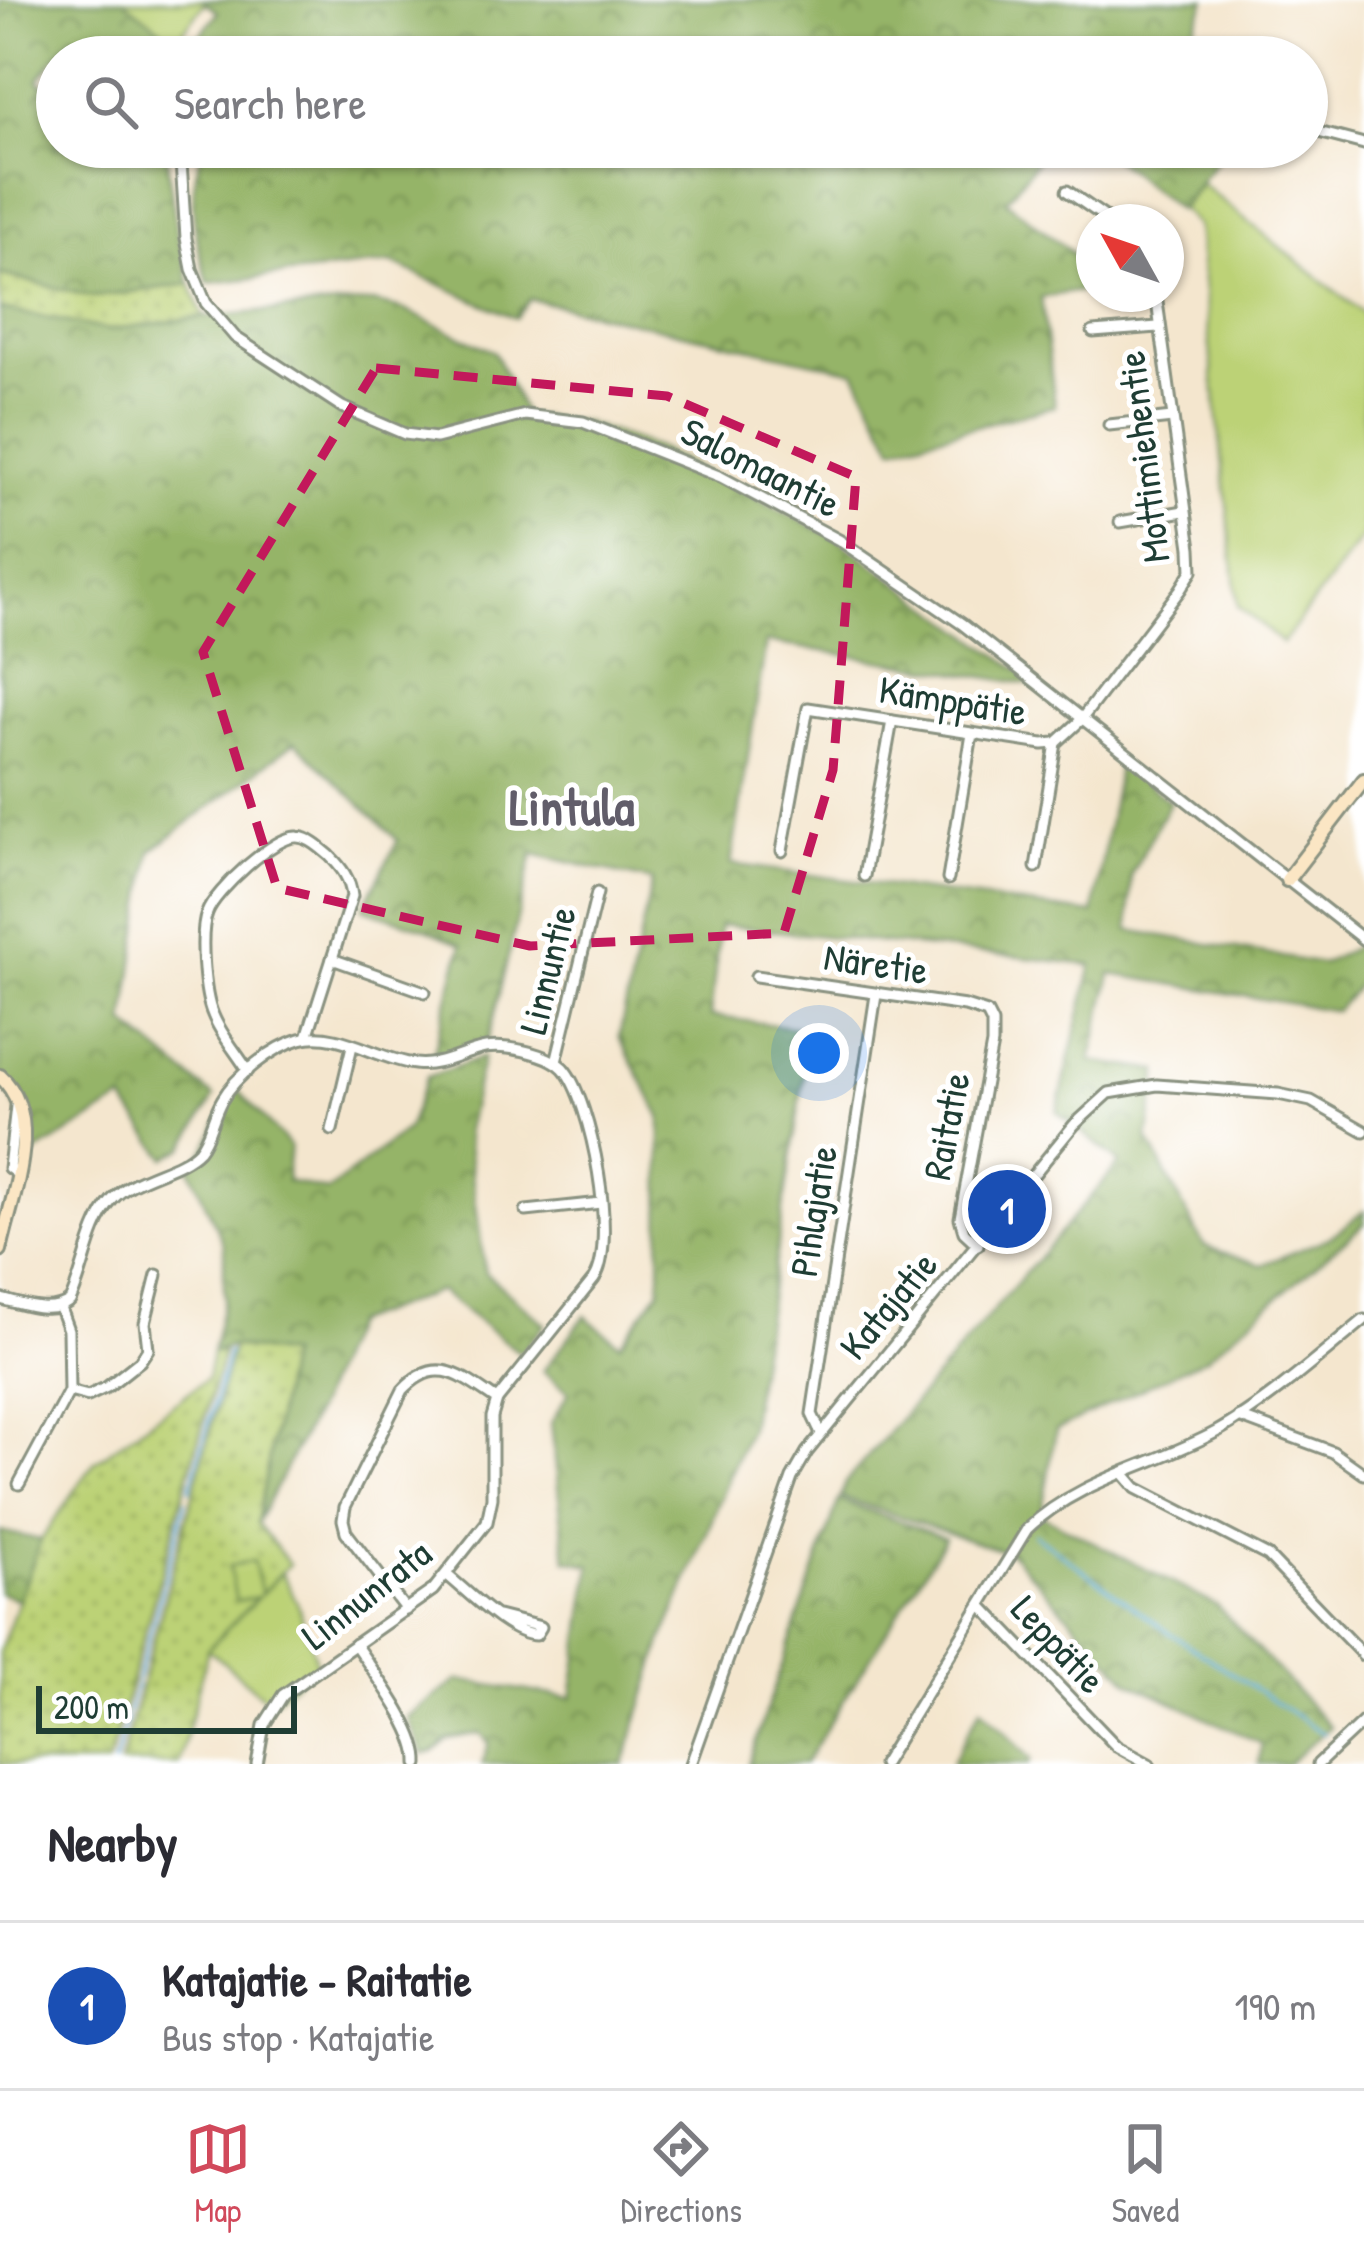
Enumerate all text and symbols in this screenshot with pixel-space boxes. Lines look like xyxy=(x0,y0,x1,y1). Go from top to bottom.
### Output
search box xyxy=(36,36,1328,168)
icon: search xyxy=(78,69,144,135)
text: Search here xyxy=(174,72,366,133)
north arrow xyxy=(1076,204,1184,312)
street label: Mottimiehentie xyxy=(1103,348,1182,566)
street label: Salomaantie xyxy=(673,404,850,529)
street label: Kämppätie xyxy=(876,662,1031,737)
district label: Lintula xyxy=(510,772,634,841)
street label: Linnuntie xyxy=(505,901,588,1039)
street label: Näretie xyxy=(821,929,931,996)
your location xyxy=(789,1023,849,1083)
street label: Raitatie xyxy=(909,1068,982,1184)
street label: Pihlajatie xyxy=(776,1142,849,1280)
pin: 1 xyxy=(968,1164,1046,1254)
street label: Katajatie xyxy=(827,1239,949,1370)
street label: Linnunrata xyxy=(290,1526,441,1661)
street label: Leppätie xyxy=(1000,1583,1118,1704)
scale bar xyxy=(36,1680,297,1733)
text: 200 m xyxy=(54,1685,129,1729)
text: Nearby xyxy=(48,1808,178,1877)
text: Katajatie - Raitatie xyxy=(162,1949,472,2010)
text: 1 xyxy=(80,1979,94,2032)
text: 190 m xyxy=(1235,1979,1316,2032)
text: Bus stop · Katajatie xyxy=(162,2010,434,2063)
tab: Map xyxy=(185,2116,251,2232)
tab: Directions xyxy=(621,2116,742,2232)
tab: Saved xyxy=(1112,2116,1179,2232)

